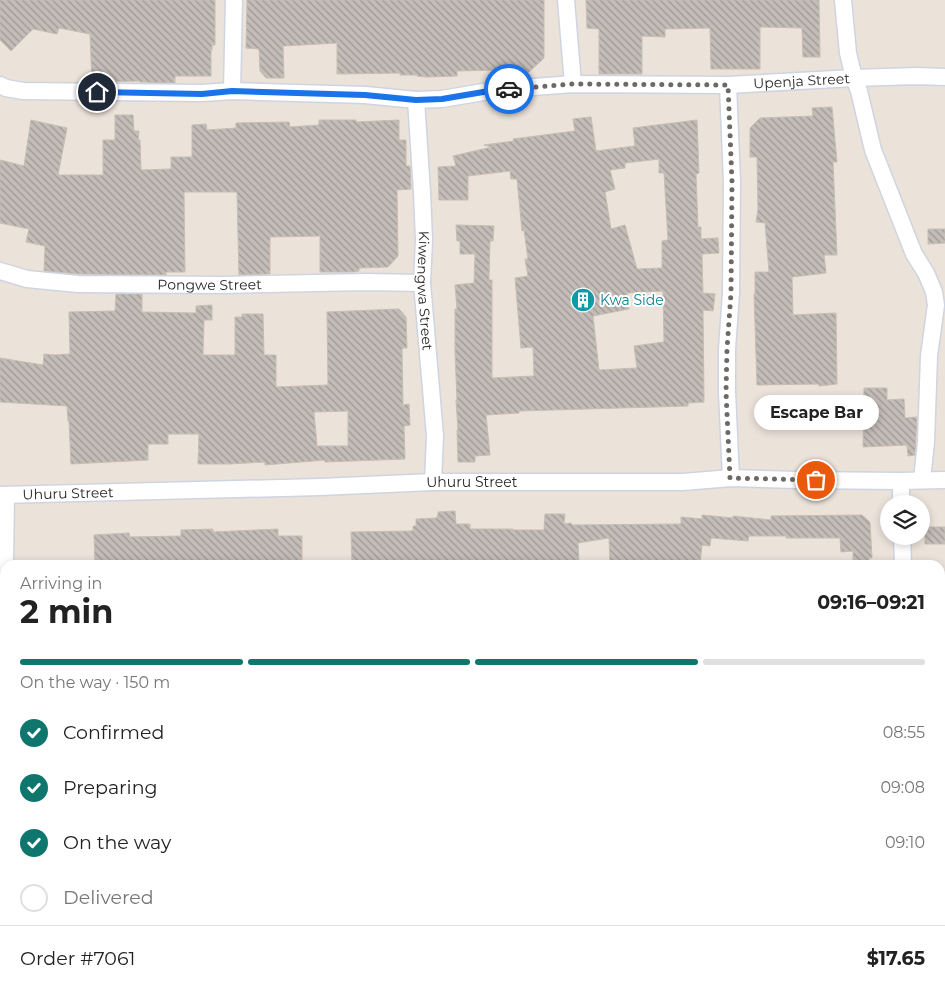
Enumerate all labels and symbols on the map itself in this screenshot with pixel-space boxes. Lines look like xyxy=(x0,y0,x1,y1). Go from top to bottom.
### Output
courier xyxy=(484,64,534,114)
street label: Upenja Street xyxy=(753,69,851,93)
pin xyxy=(76,71,118,113)
street label: Kiwengwa Street xyxy=(413,231,437,351)
street label: Pongwe Street xyxy=(157,275,262,294)
building icon: Kwa Side xyxy=(570,287,596,313)
place label: Kwa Side xyxy=(600,291,664,309)
callout: Escape Bar xyxy=(754,395,878,430)
pin xyxy=(795,459,837,501)
street label: Uhuru Street xyxy=(426,473,518,491)
street label: Uhuru Street xyxy=(22,483,114,503)

